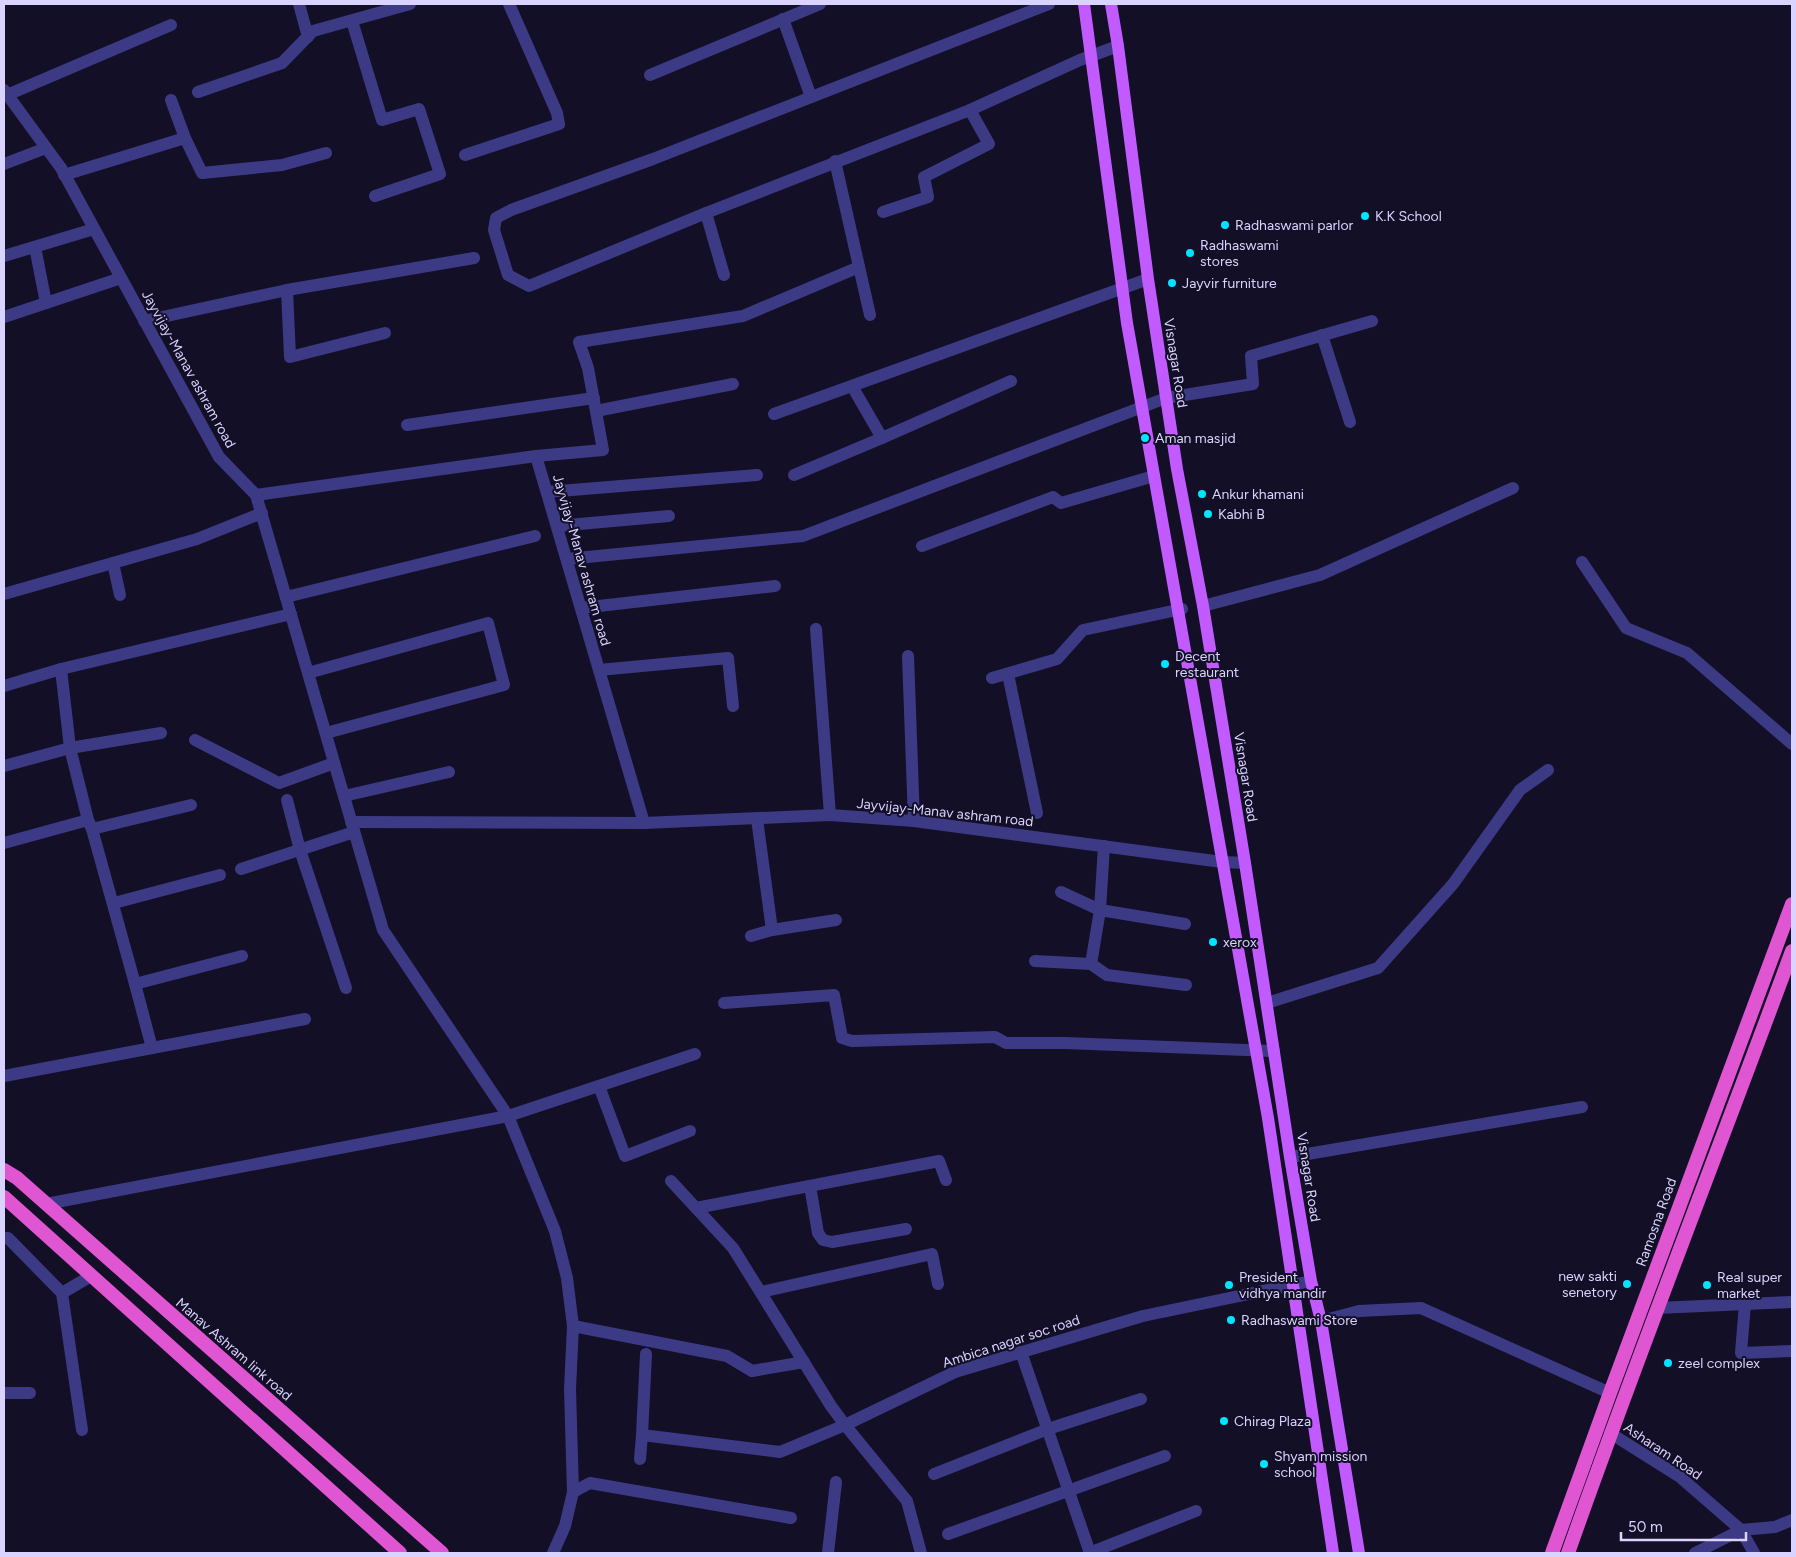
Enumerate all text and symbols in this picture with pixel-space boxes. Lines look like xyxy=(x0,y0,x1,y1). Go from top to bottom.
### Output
place label: K.K School xyxy=(1375,208,1442,225)
marker: K.K School xyxy=(1359,210,1371,222)
place label: Radhaswami parlor xyxy=(1235,217,1354,234)
marker: Radhaswami parlor xyxy=(1219,219,1231,231)
place label: Radhaswami stores xyxy=(1200,237,1279,270)
marker: Radhaswami stores xyxy=(1184,247,1196,259)
place label: Jayvir furniture xyxy=(1182,275,1277,292)
marker: Jayvir furniture xyxy=(1166,277,1178,289)
street label: Jayvijay-Manav ashram road xyxy=(138,287,239,451)
street label: Visnagar Road xyxy=(1160,317,1191,409)
place label: Aman masjid xyxy=(1155,430,1236,447)
marker: Aman masjid xyxy=(1139,432,1151,444)
street label: Jayvijay-Manav ashram road xyxy=(549,472,614,648)
place label: Ankur khamani xyxy=(1212,486,1304,503)
marker: Ankur khamani xyxy=(1196,488,1208,500)
place label: Kabhi B xyxy=(1218,506,1265,523)
marker: Kabhi B xyxy=(1202,508,1214,520)
place label: Decent restaurant xyxy=(1175,648,1239,681)
marker: Decent restaurant xyxy=(1159,658,1171,670)
street label: Visnagar Road xyxy=(1230,731,1261,823)
street label: Jayvijay-Manav ashram road xyxy=(856,795,1034,830)
place label: xerox xyxy=(1223,934,1257,951)
marker: xerox xyxy=(1207,936,1219,948)
street label: Visnagar Road xyxy=(1293,1131,1324,1223)
street label: Ramosna Road xyxy=(1633,1176,1680,1269)
place label: new sakti senetory xyxy=(1558,1268,1618,1301)
place label: President vidhya mandir xyxy=(1239,1269,1327,1302)
place label: Real super market xyxy=(1717,1269,1782,1302)
marker: new sakti senetory xyxy=(1621,1278,1633,1290)
marker: President vidhya mandir xyxy=(1223,1279,1235,1291)
marker: Real super market xyxy=(1701,1279,1713,1291)
street label: Manav Ashram link road xyxy=(172,1294,295,1404)
street label: Ambica nagar soc road xyxy=(940,1311,1082,1372)
place label: Radhaswami Store xyxy=(1241,1312,1358,1329)
marker: Radhaswami Store xyxy=(1225,1314,1237,1326)
place label: zeel complex xyxy=(1678,1355,1760,1372)
marker: zeel complex xyxy=(1662,1357,1674,1369)
place label: Chirag Plaza xyxy=(1234,1413,1311,1430)
marker: Chirag Plaza xyxy=(1218,1415,1230,1427)
street label: Asharam Road xyxy=(1620,1419,1705,1484)
place label: Shyam mission school xyxy=(1274,1448,1368,1481)
marker: Shyam mission school xyxy=(1258,1458,1270,1470)
scale bar xyxy=(1621,1510,1746,1542)
text: 50 m xyxy=(1628,1518,1663,1536)

